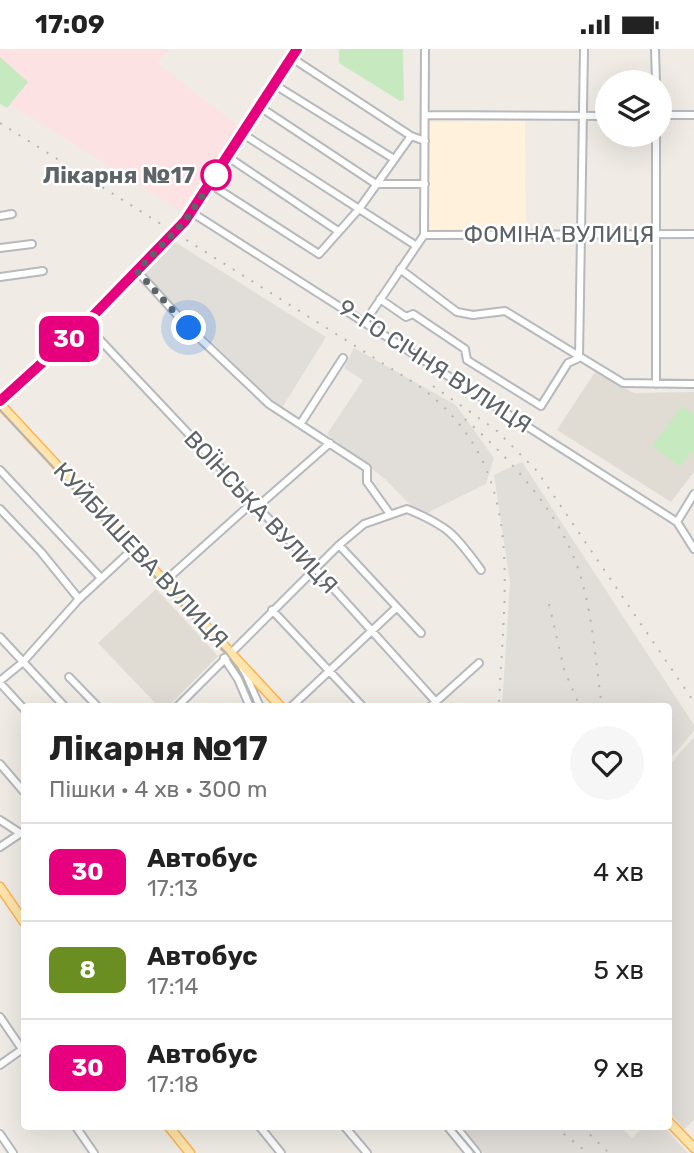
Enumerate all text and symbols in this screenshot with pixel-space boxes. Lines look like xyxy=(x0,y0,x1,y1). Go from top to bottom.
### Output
text: 17:09 xyxy=(35,9,105,40)
map controls xyxy=(595,70,672,147)
button: layers xyxy=(595,70,672,147)
marker: Лікарня №17 xyxy=(201,160,231,190)
place label: Лікарня №17 xyxy=(43,161,195,189)
street label: ФОМІНА ВУЛИЦЯ xyxy=(464,220,654,248)
street label: 9-ГО СІЧНЯ ВУЛИЦЯ xyxy=(333,293,537,439)
your location xyxy=(171,310,206,345)
line badge: 30 xyxy=(38,316,100,362)
text: 30 xyxy=(53,325,85,353)
street label: ВОЇНСЬКА ВУЛИЦЯ xyxy=(178,425,344,599)
street label: КУЙБИШЕВА ВУЛИЦЯ xyxy=(48,457,234,653)
button: heart xyxy=(570,726,644,800)
text: Лікарня №17 xyxy=(49,729,268,768)
text: Пішки · 4 хв · 300 m xyxy=(49,775,267,803)
text: Автобус xyxy=(147,843,258,874)
text: 4 хв xyxy=(593,857,644,888)
text: 30 xyxy=(71,858,104,886)
text: 17:13 xyxy=(147,874,198,902)
text: Автобус xyxy=(147,941,258,972)
text: 5 хв xyxy=(594,955,644,986)
text: 8 xyxy=(79,956,96,984)
text: 17:14 xyxy=(147,972,199,1000)
text: Автобус xyxy=(147,1039,258,1070)
text: 9 хв xyxy=(594,1053,644,1084)
text: 30 xyxy=(71,1054,104,1082)
text: 17:18 xyxy=(147,1070,199,1098)

